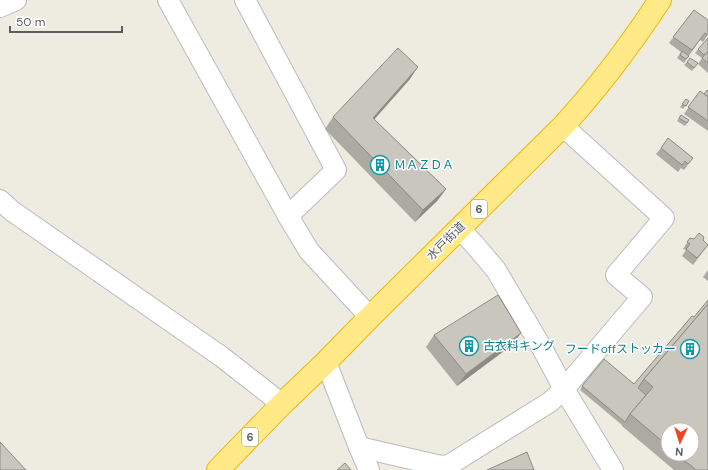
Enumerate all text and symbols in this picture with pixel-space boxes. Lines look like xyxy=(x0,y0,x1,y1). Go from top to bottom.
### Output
scale bar xyxy=(10,8,122,34)
text: 50 m xyxy=(16,14,45,30)
building icon: ＭＡＺＤＡ xyxy=(369,154,391,176)
place label: ＭＡＺＤＡ xyxy=(394,157,454,173)
road number: 6 xyxy=(471,200,487,218)
street label: 水戸街道 xyxy=(423,218,469,264)
building icon: 古衣料キング xyxy=(458,335,480,357)
place label: 古衣料キング xyxy=(483,338,555,354)
building icon: フードoffストッカー xyxy=(679,338,701,360)
place label: フードoffストッカー xyxy=(565,341,676,357)
north arrow xyxy=(660,422,700,462)
road number: 6 xyxy=(242,428,258,446)
text: N xyxy=(675,445,684,459)

